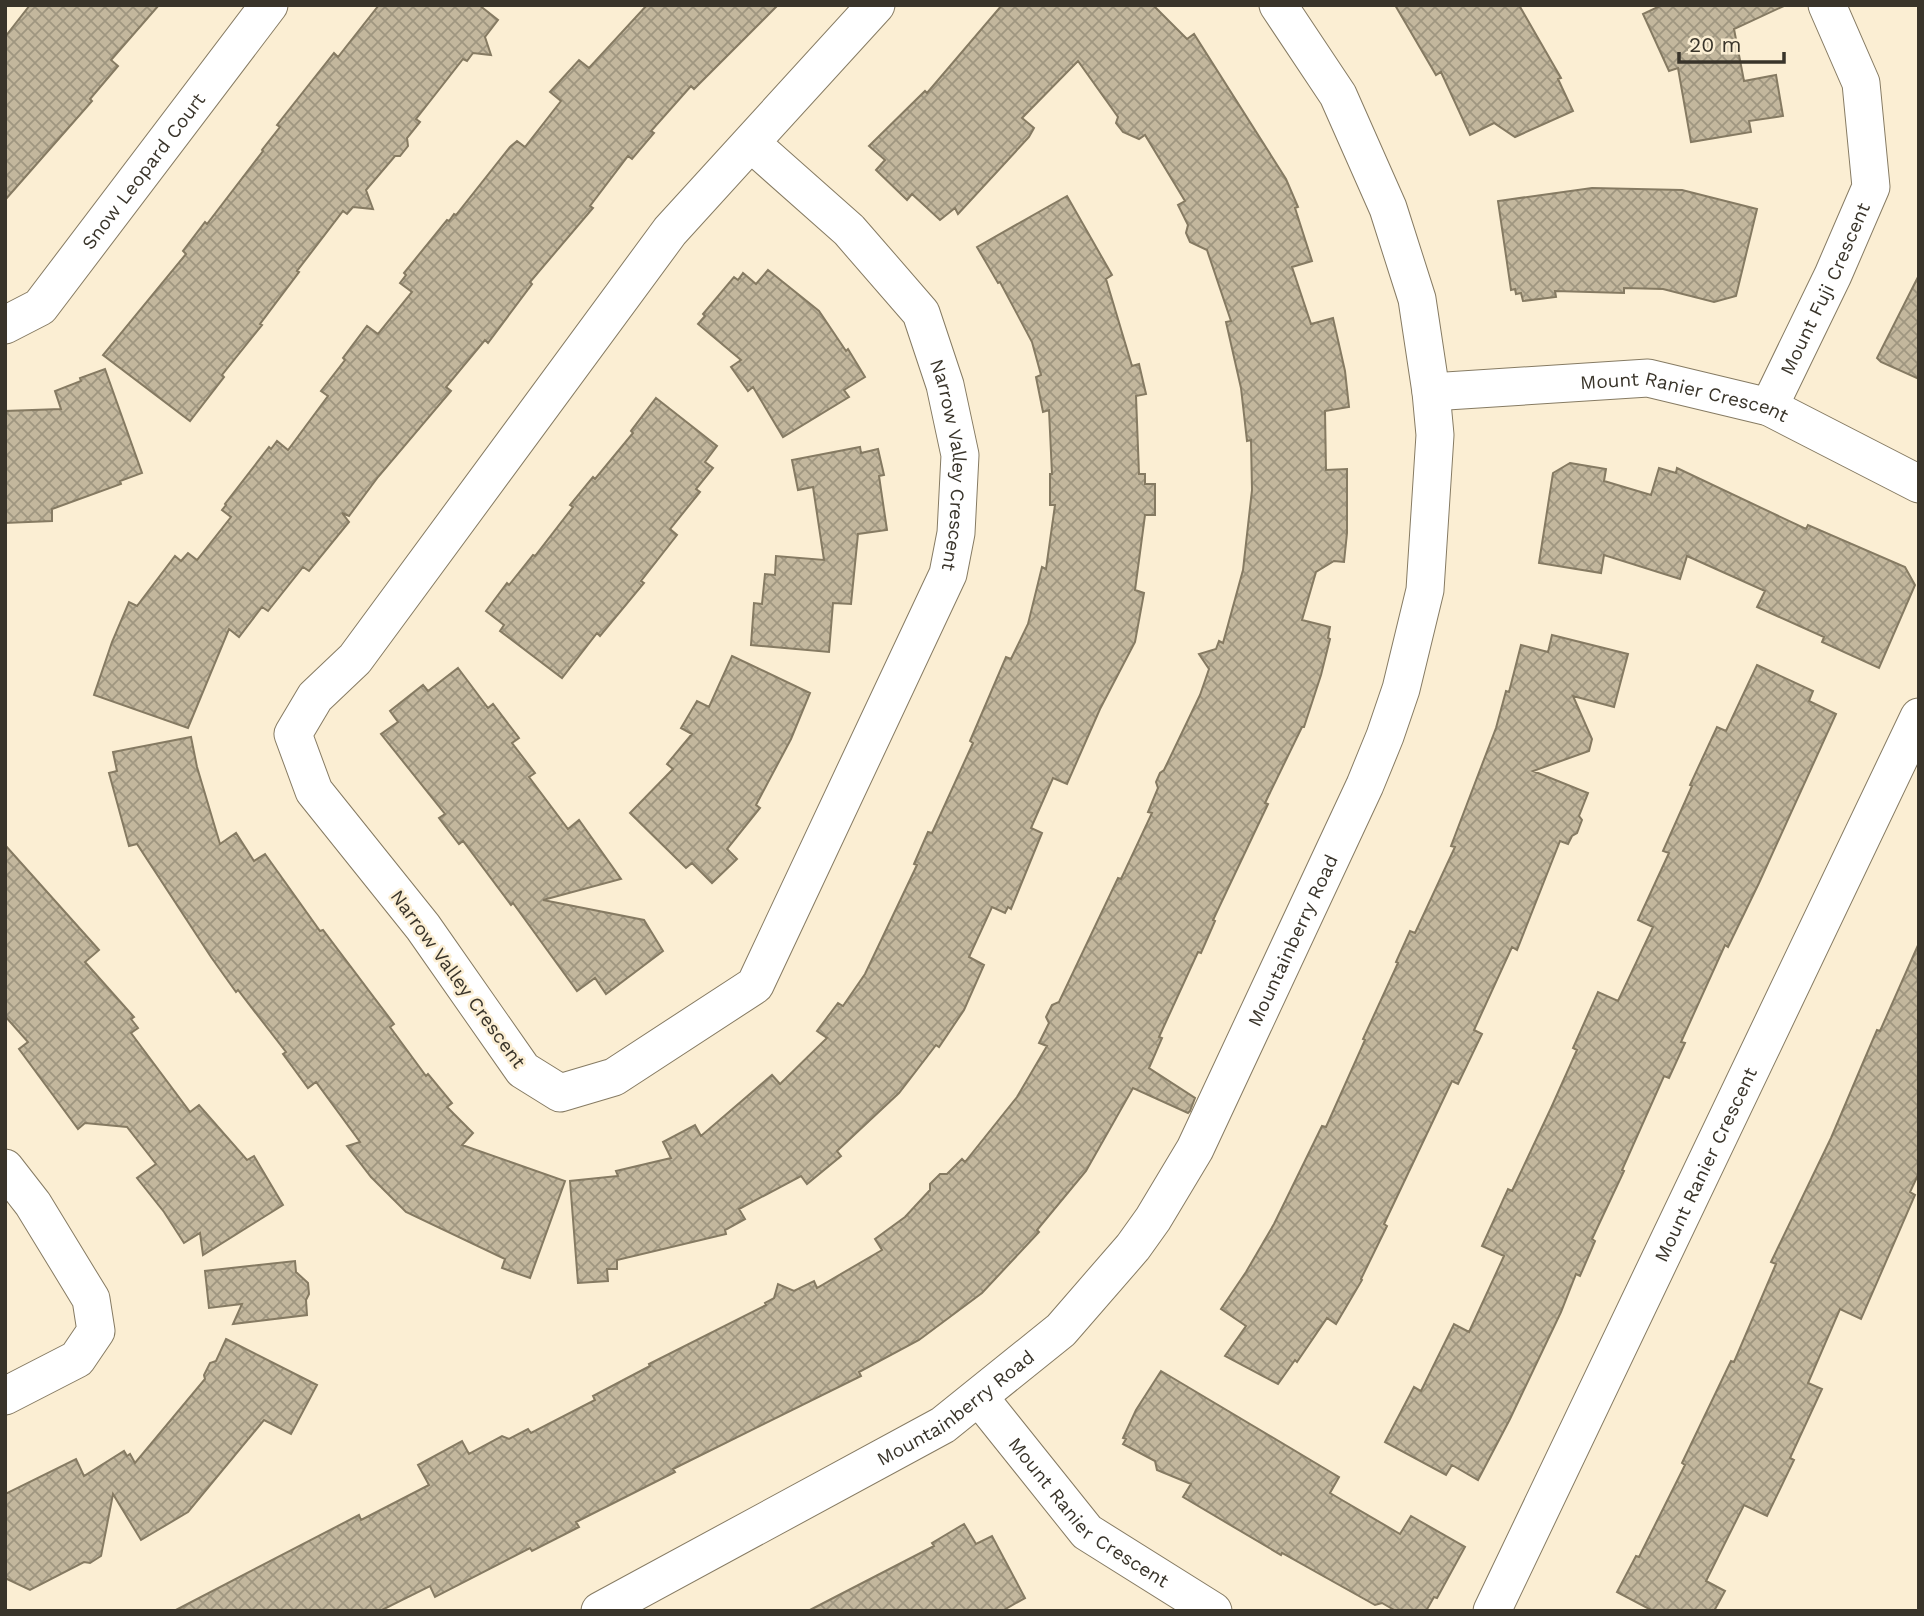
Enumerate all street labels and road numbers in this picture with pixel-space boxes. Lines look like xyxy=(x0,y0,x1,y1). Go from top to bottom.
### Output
street label: Snow Leopard Court xyxy=(76,88,210,254)
street label: Mount Fuji Crescent xyxy=(1775,199,1874,378)
street label: Narrow Valley Crescent xyxy=(926,356,972,573)
street label: Mount Ranier Crescent xyxy=(1579,366,1793,427)
street label: Mountainberry Road xyxy=(1242,851,1342,1030)
street label: Narrow Valley Crescent xyxy=(386,885,530,1073)
street label: Mount Ranier Crescent xyxy=(1649,1063,1762,1265)
street label: Mountainberry Road xyxy=(873,1345,1039,1470)
street label: Mount Ranier Crescent xyxy=(1004,1432,1173,1592)

